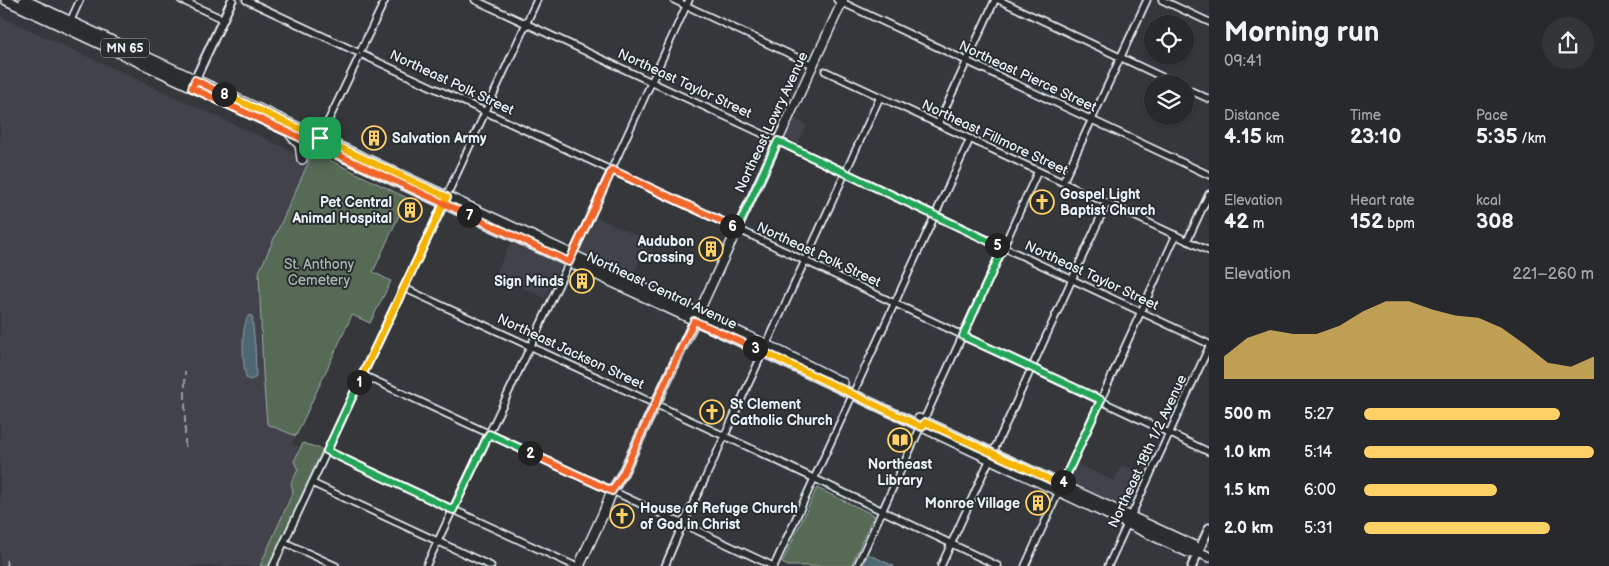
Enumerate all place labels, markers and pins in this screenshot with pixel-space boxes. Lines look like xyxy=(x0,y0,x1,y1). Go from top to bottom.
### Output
pin: 8 xyxy=(212,82,236,106)
pin xyxy=(299,117,341,159)
building icon: Salvation Army xyxy=(361,125,387,151)
place label: Salvation Army xyxy=(392,130,487,147)
place label: Gospel Light Baptist Church xyxy=(1060,186,1155,219)
church icon: Gospel Light Baptist Church xyxy=(1029,189,1055,215)
place label: Pet Central Animal Hospital xyxy=(291,194,392,227)
building icon: Pet Central Animal Hospital xyxy=(397,197,423,223)
pin: 7 xyxy=(456,202,482,228)
pin: 6 xyxy=(720,214,744,238)
pin: 5 xyxy=(984,232,1010,258)
place label: Audubon Crossing xyxy=(637,233,694,266)
building icon: Audubon Crossing xyxy=(698,236,724,262)
building icon: Sign Minds xyxy=(569,268,595,294)
place label: Sign Minds xyxy=(494,273,564,290)
pin: 3 xyxy=(742,336,768,360)
pin: 1 xyxy=(346,370,372,394)
place label: St Clement Catholic Church xyxy=(730,396,833,429)
church icon: St Clement Catholic Church xyxy=(699,399,725,425)
library icon: Northeast Library xyxy=(887,427,913,453)
pin: 2 xyxy=(518,440,542,466)
place label: Northeast Library xyxy=(868,456,932,489)
pin: 4 xyxy=(1050,470,1076,494)
building icon: Monroe Village xyxy=(1025,490,1051,516)
place label: Monroe Village xyxy=(925,495,1020,512)
place label: House of Refuge Church of God in Christ xyxy=(640,500,798,533)
church icon: House of Refuge Church of God in Christ xyxy=(609,503,635,529)

